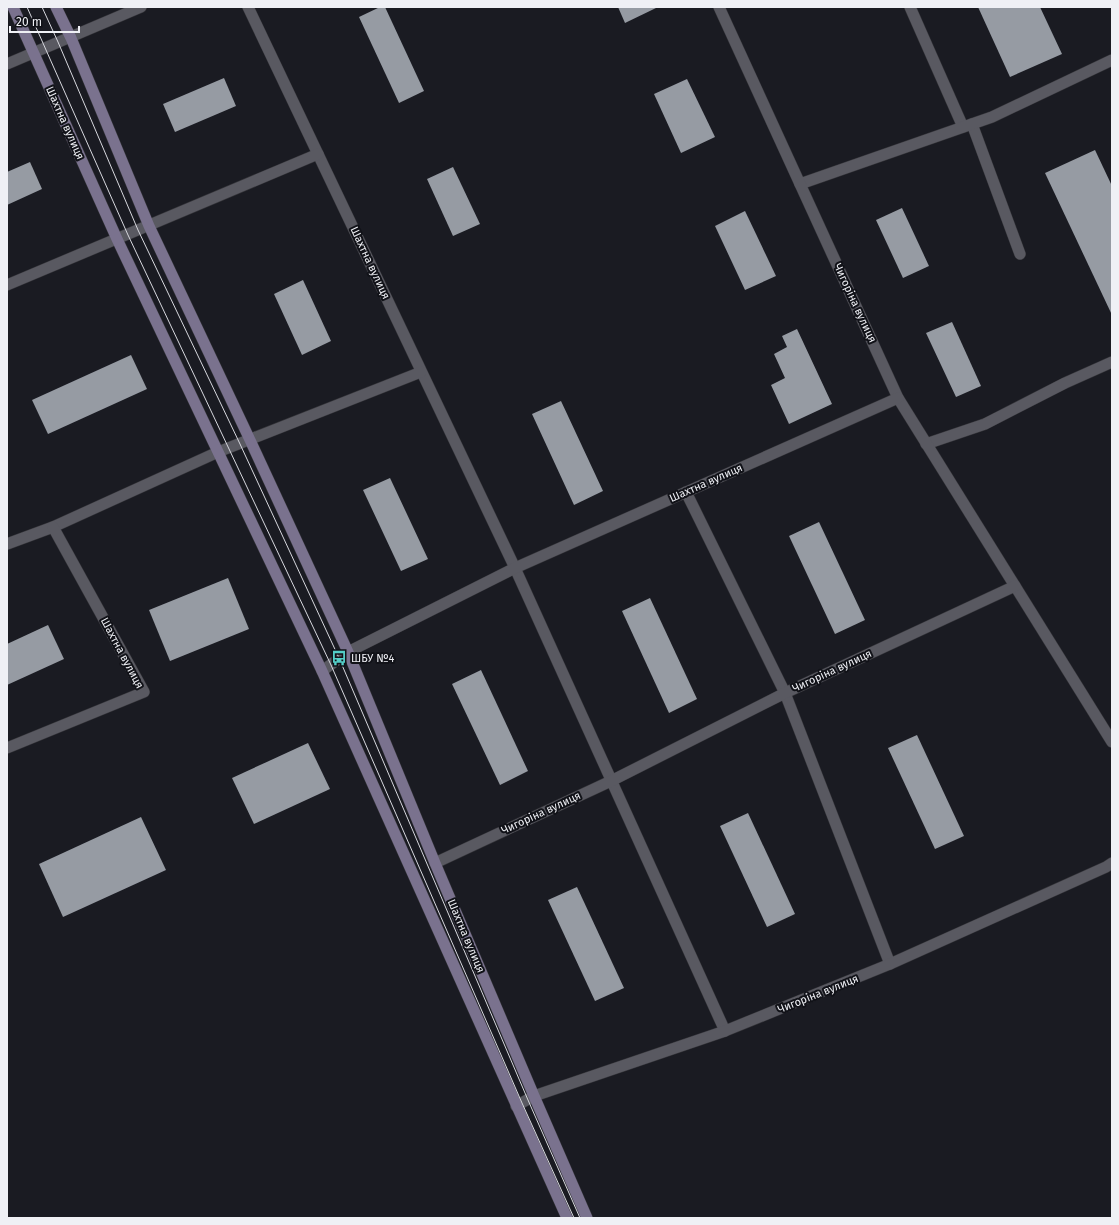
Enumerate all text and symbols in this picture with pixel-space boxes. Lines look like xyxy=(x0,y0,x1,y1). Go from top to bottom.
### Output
scale bar xyxy=(10,8,79,34)
text: 20 m xyxy=(16,15,42,29)
street label: Шахтна вулиця xyxy=(43,84,87,162)
street label: Шахтна вулиця xyxy=(347,225,393,301)
street label: Чигоріна вулиця xyxy=(831,261,879,345)
street label: Шахтна вулиця xyxy=(667,461,745,505)
street label: Шахтна вулиця xyxy=(98,615,146,691)
street label: Чигоріна вулиця xyxy=(790,647,874,695)
bus stop icon: ШБУ №4 xyxy=(330,649,348,667)
place label: ШБУ №4 xyxy=(351,652,395,665)
street label: Чигоріна вулиця xyxy=(499,789,583,837)
street label: Шахтна вулиця xyxy=(445,897,487,975)
street label: Чигоріна вулиця xyxy=(776,972,860,1016)

